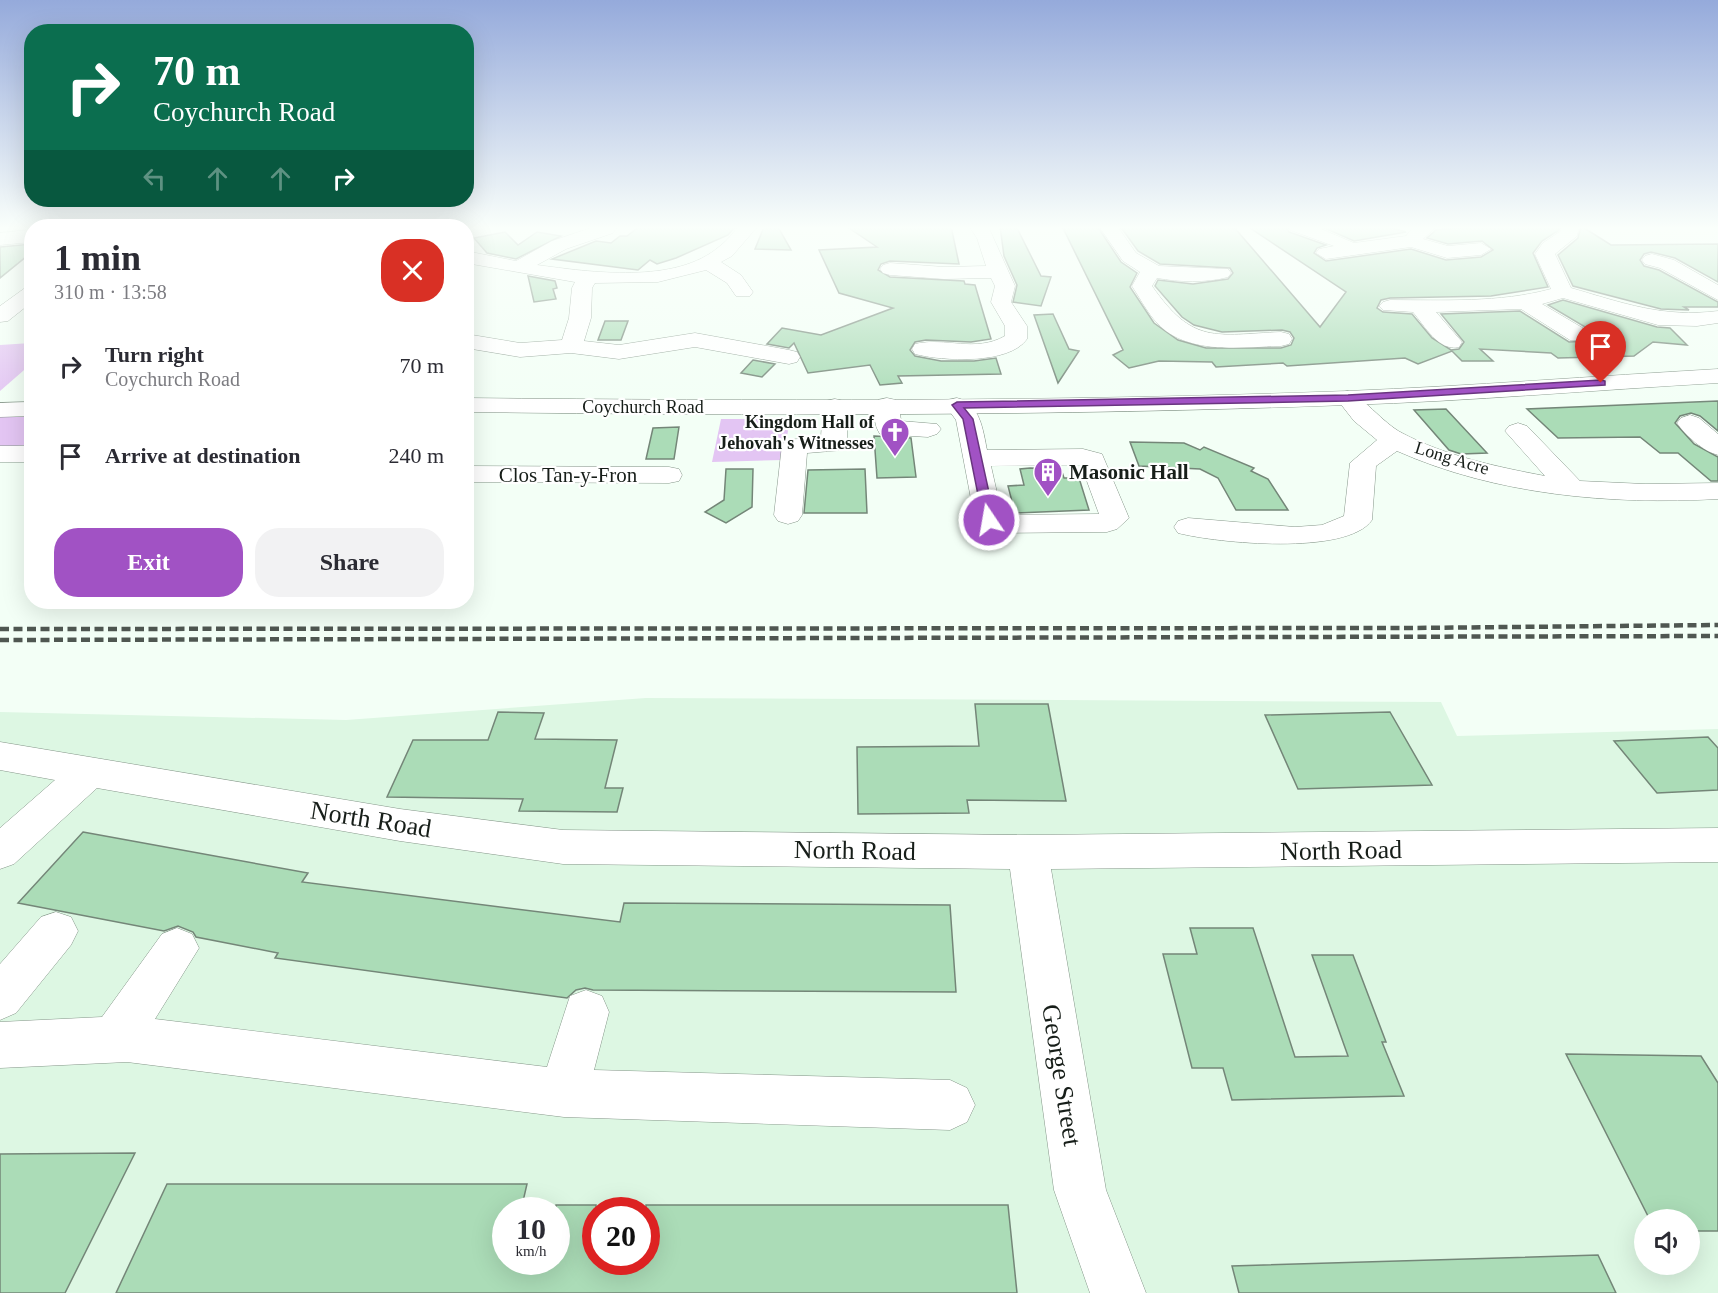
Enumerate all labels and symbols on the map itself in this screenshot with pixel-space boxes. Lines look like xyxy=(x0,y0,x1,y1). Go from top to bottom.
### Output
pin xyxy=(1575,321,1626,383)
street label: Coychurch Road xyxy=(582,397,704,417)
place label: Kingdom Hall of Jehovah's Witnesses xyxy=(718,412,875,453)
church icon: Kingdom Hall of Jehovah's Witnesses xyxy=(879,416,911,458)
street label: Long Acre xyxy=(1413,437,1491,479)
building icon: Masonic Hall xyxy=(1032,456,1064,498)
place label: Masonic Hall xyxy=(1069,460,1189,484)
street label: Clos Tan-y-Fron xyxy=(499,463,638,487)
position arrow xyxy=(957,488,1021,552)
street label: North Road xyxy=(308,796,433,843)
street label: North Road xyxy=(794,835,916,866)
street label: North Road xyxy=(1280,835,1402,866)
street label: George Street xyxy=(1036,1002,1087,1149)
speed limit sign: 20 xyxy=(582,1197,660,1275)

